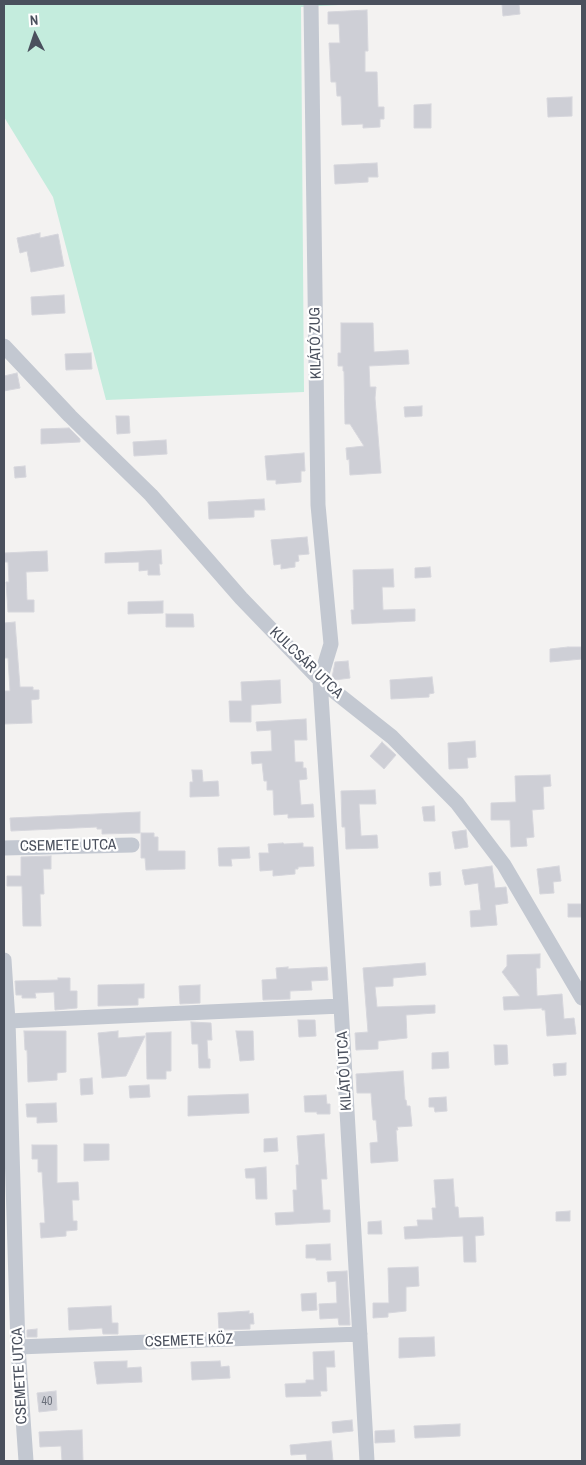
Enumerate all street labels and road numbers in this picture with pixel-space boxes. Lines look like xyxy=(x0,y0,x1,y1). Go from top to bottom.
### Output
street label: KILÁTÓ ZUG xyxy=(306,307,326,379)
street label: KULCSÁR UTCA xyxy=(266,624,346,702)
street label: CSEMETE UTCA xyxy=(20,836,116,856)
street label: KILÁTÓ UTCA xyxy=(334,1031,356,1111)
street label: CSEMETE UTCA xyxy=(8,1327,32,1425)
street label: CSEMETE KÖZ xyxy=(145,1330,233,1352)

